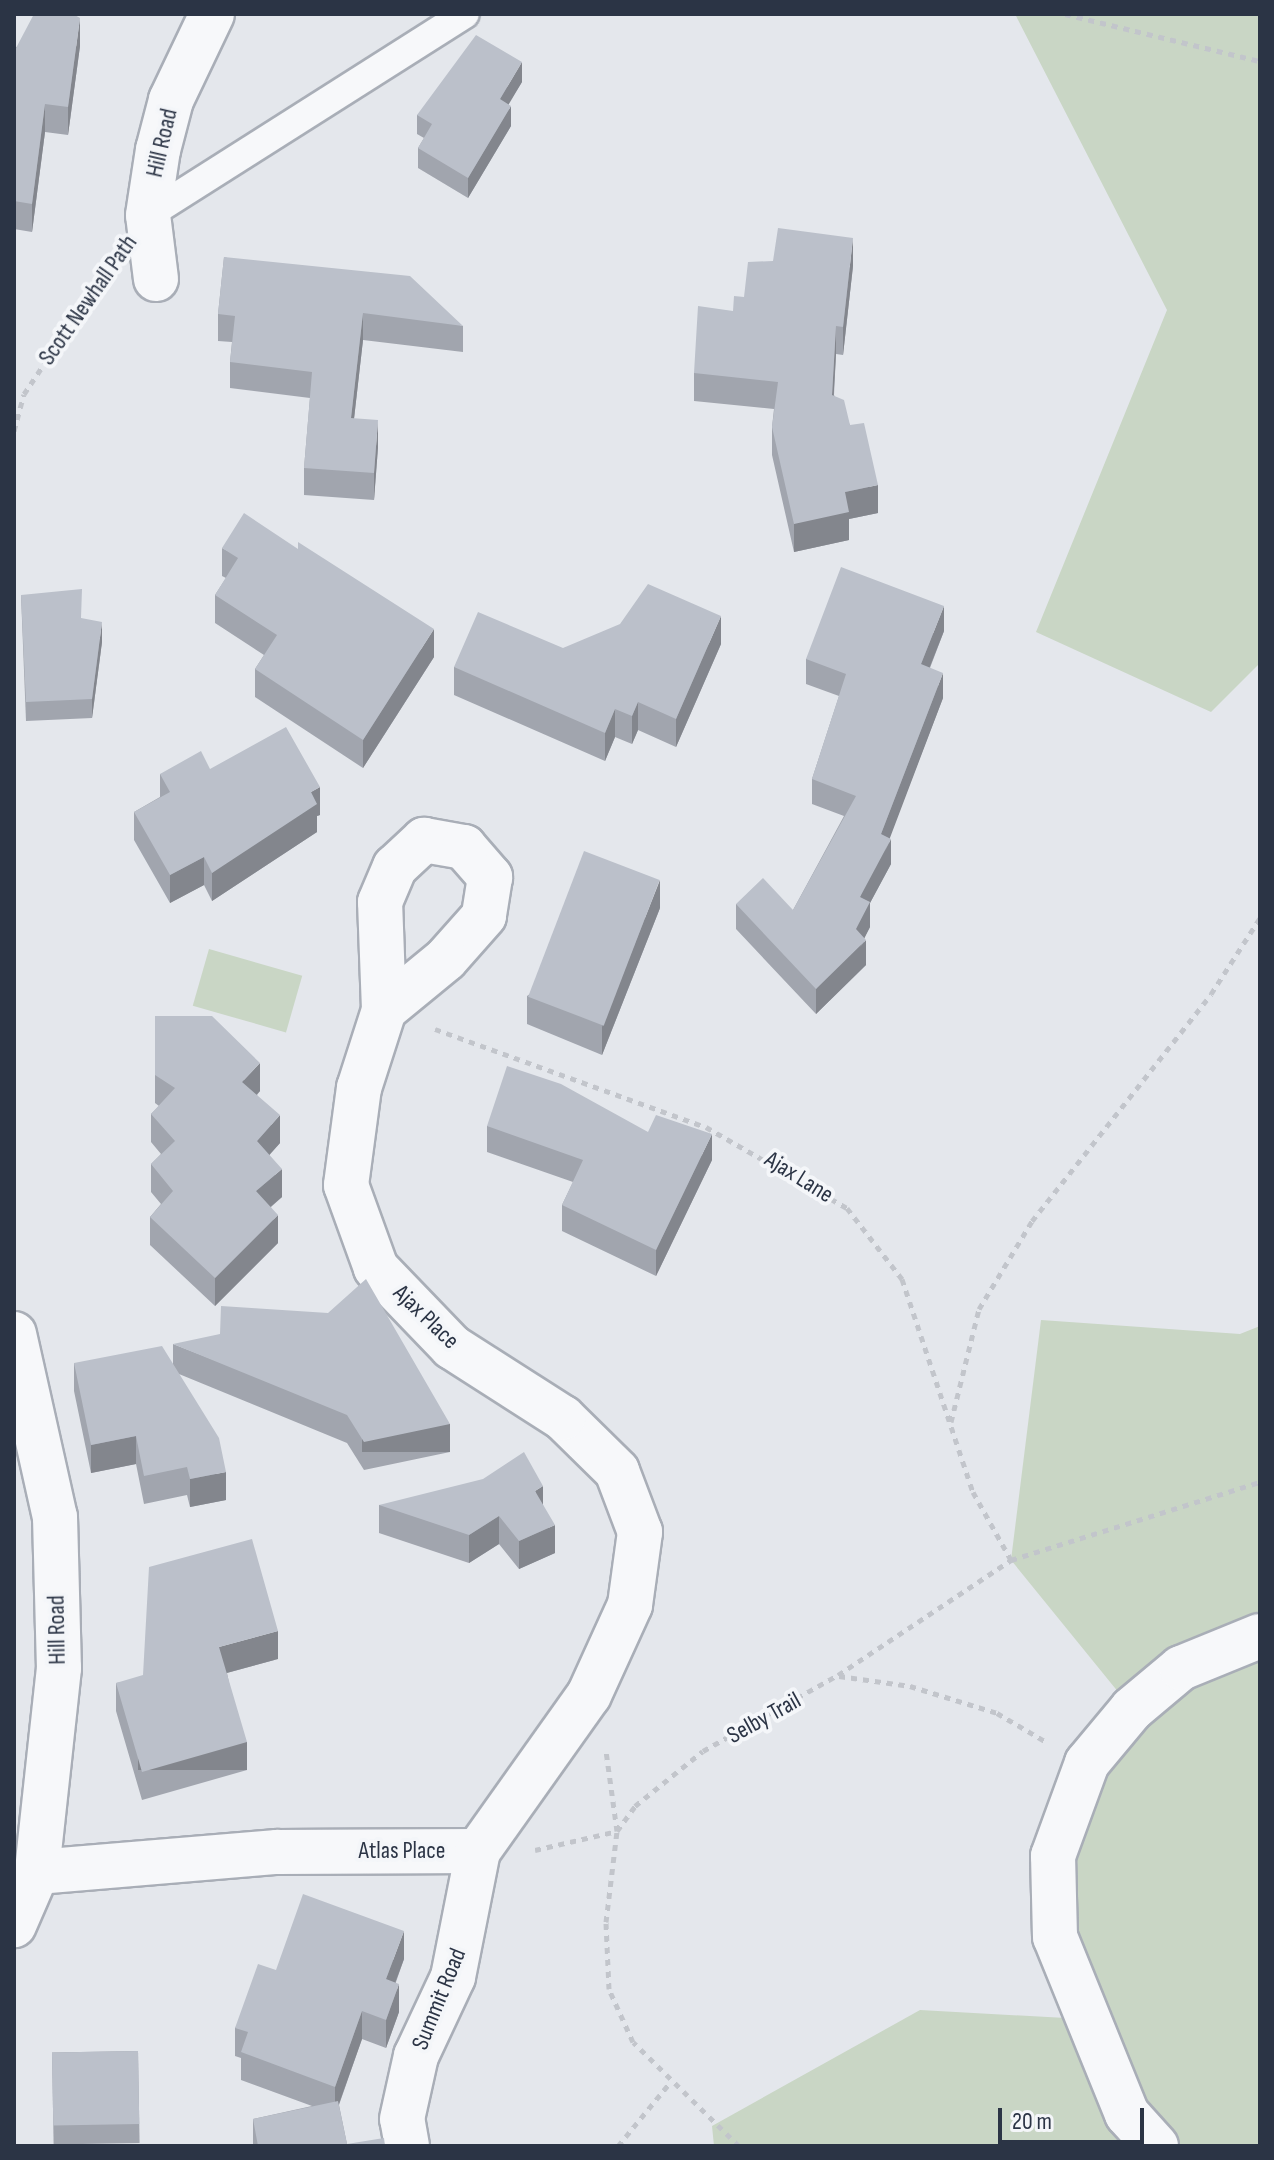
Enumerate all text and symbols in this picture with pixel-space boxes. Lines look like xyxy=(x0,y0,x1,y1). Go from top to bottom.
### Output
street label: Hill Road xyxy=(140,106,184,180)
street label: Scott Newhall Path xyxy=(33,229,143,371)
street label: Ajax Lane xyxy=(759,1145,839,1209)
street label: Ajax Place xyxy=(387,1279,465,1355)
street label: Hill Road xyxy=(42,1595,72,1665)
street label: Selby Trail xyxy=(722,1686,806,1750)
street label: Atlas Place xyxy=(359,1837,445,1865)
street label: Summit Road xyxy=(406,1944,472,2054)
scale bar xyxy=(1002,2092,1148,2142)
text: 20 m xyxy=(1012,2107,1052,2136)

